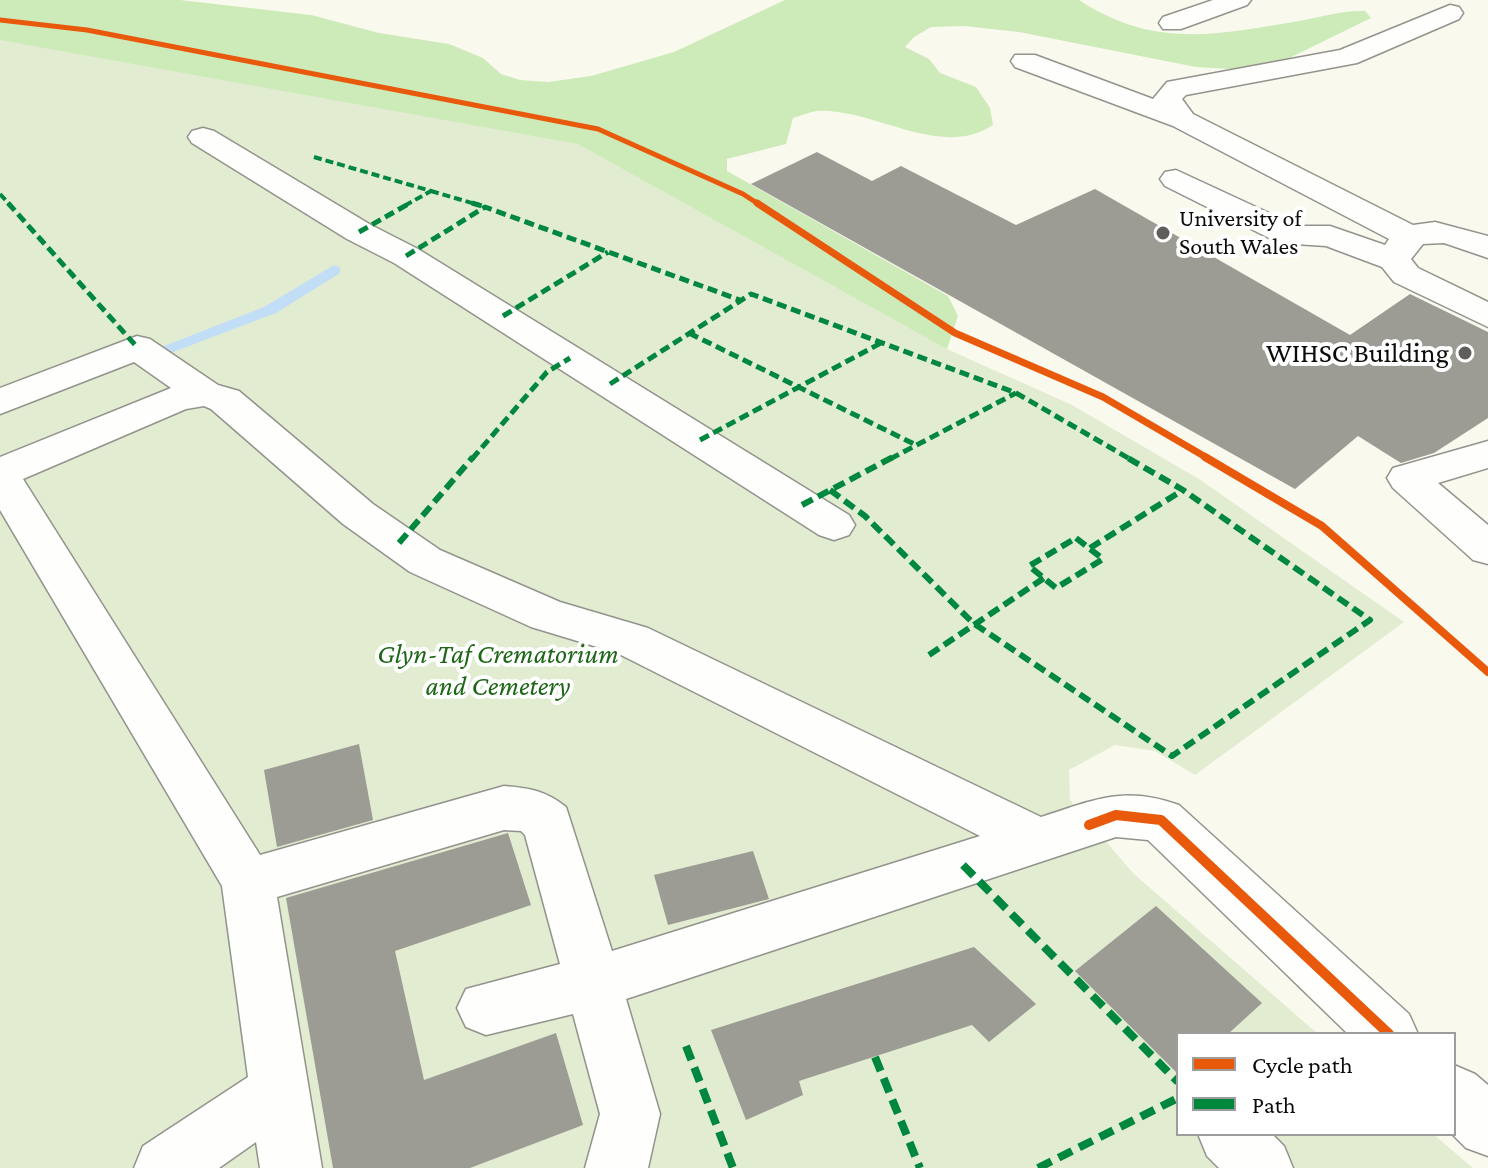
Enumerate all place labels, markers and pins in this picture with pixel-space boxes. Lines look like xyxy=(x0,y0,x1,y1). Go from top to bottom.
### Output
place label: University of South Wales xyxy=(1179,205,1302,261)
marker: University of South Wales xyxy=(1154,224,1172,242)
place label: WIHSC Building xyxy=(1266,336,1449,370)
marker: WIHSC Building xyxy=(1456,344,1474,362)

